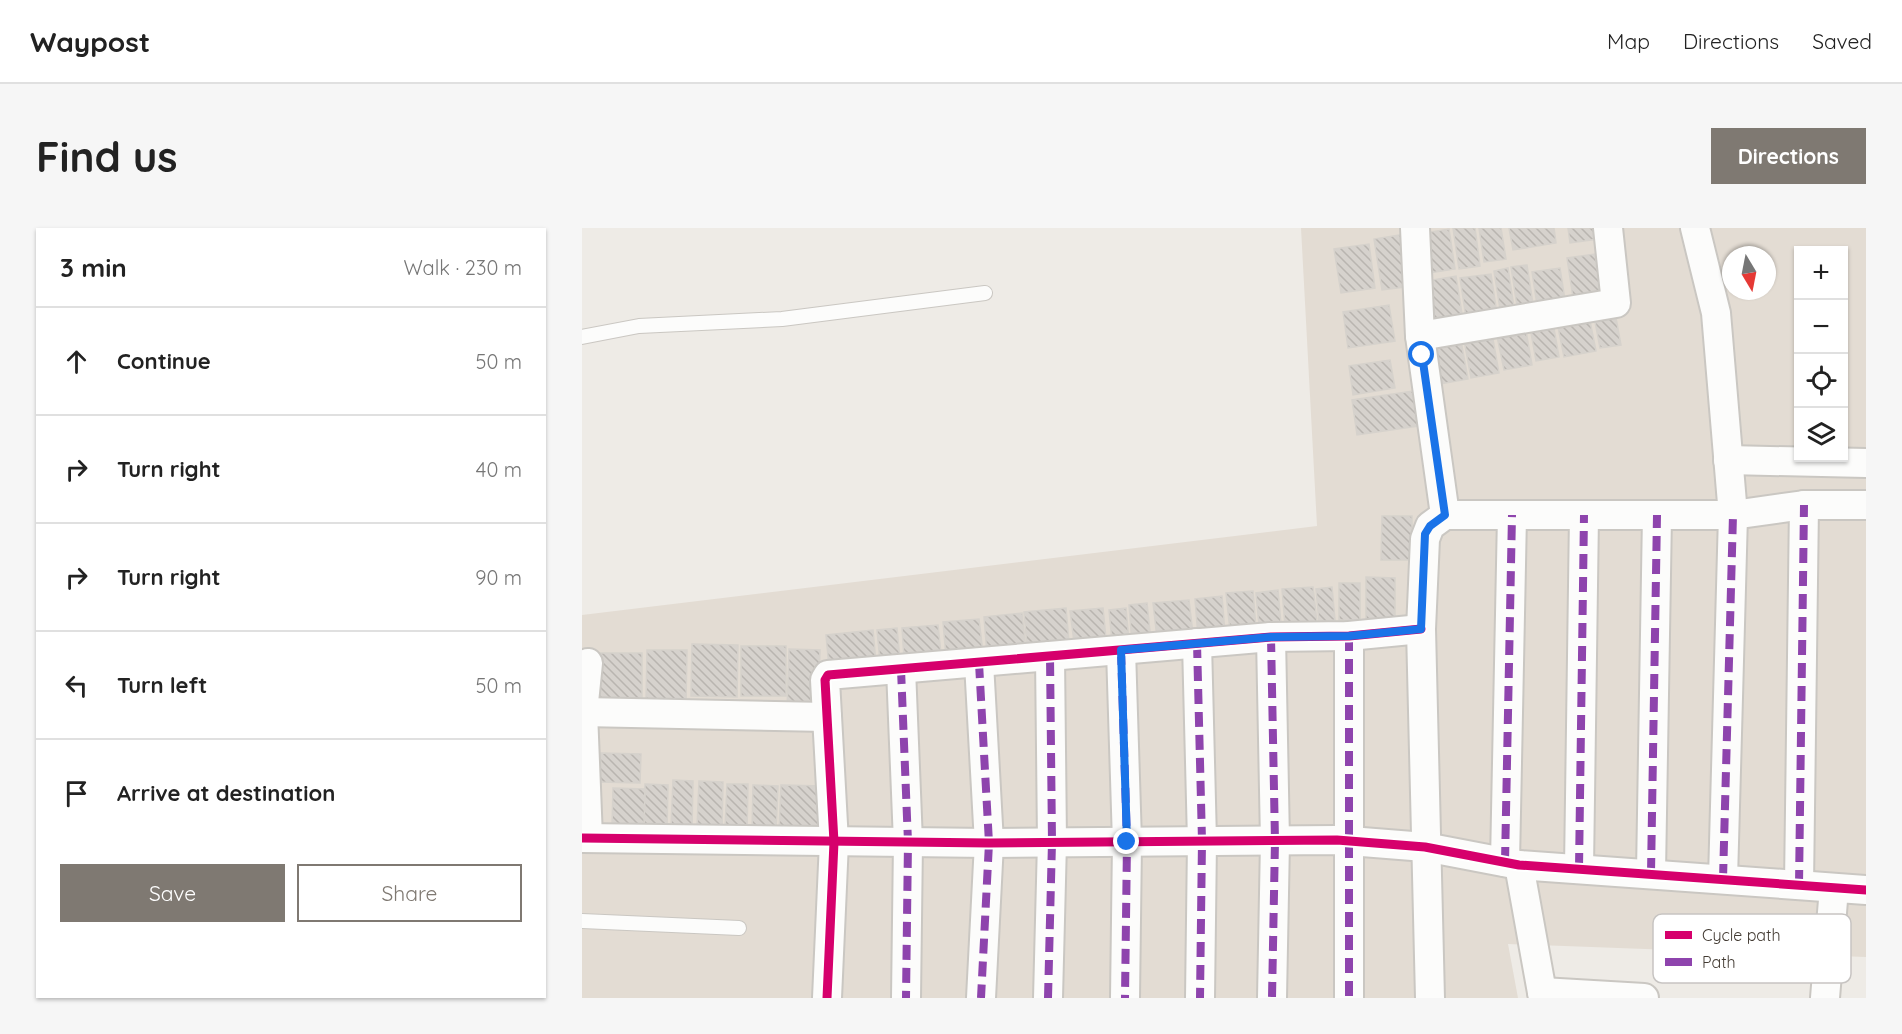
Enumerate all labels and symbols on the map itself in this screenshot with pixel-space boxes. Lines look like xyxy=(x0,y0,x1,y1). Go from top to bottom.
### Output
north arrow xyxy=(1722,246,1776,300)
route start xyxy=(1408,341,1434,367)
route end xyxy=(1113,828,1139,854)
legend xyxy=(1653,914,1851,983)
text: Cycle path xyxy=(1702,925,1781,945)
text: Path xyxy=(1702,952,1736,972)

